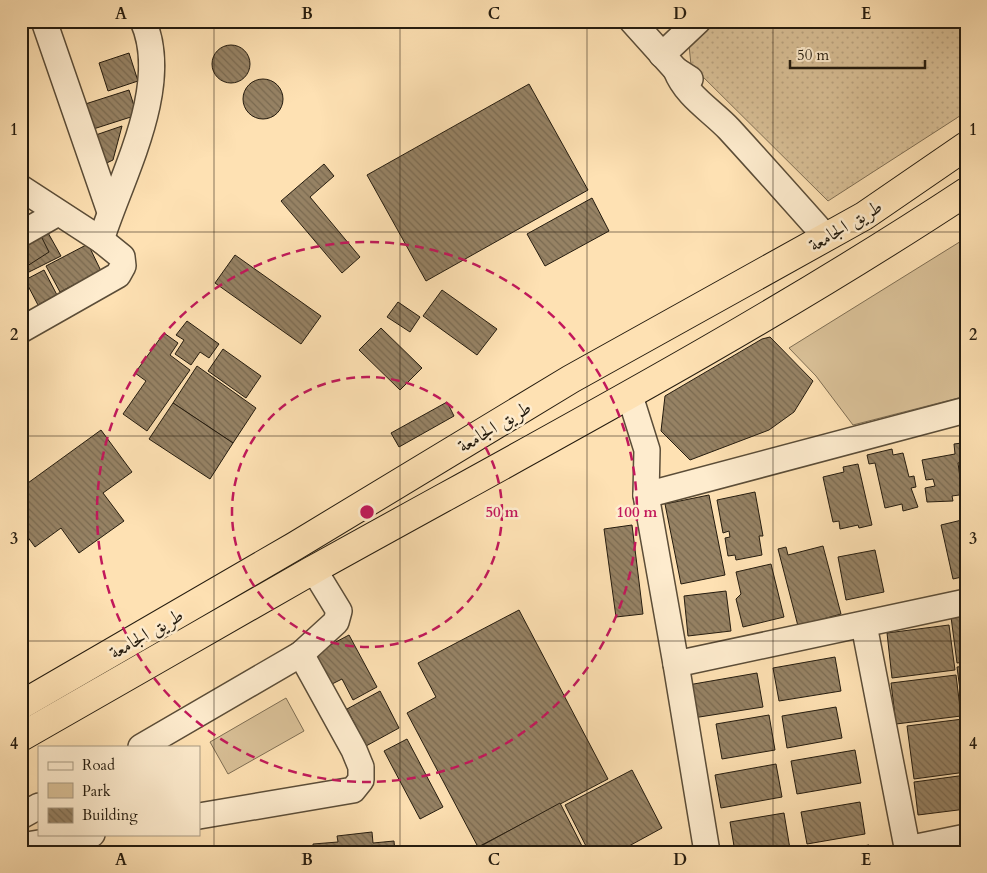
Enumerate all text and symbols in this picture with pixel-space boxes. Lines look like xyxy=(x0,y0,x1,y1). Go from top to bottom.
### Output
text: A xyxy=(115,3,127,25)
text: B xyxy=(301,3,313,25)
text: C xyxy=(488,3,500,25)
text: D xyxy=(673,3,687,25)
text: E xyxy=(861,3,871,25)
scale bar xyxy=(790,38,924,70)
text: 50 m xyxy=(797,45,829,65)
text: 1 xyxy=(10,119,18,141)
text: 1 xyxy=(969,119,977,141)
street label: طريق الجامعة xyxy=(804,194,887,258)
text: 2 xyxy=(10,324,18,346)
text: 2 xyxy=(969,324,977,346)
street label: طريق الجامعة xyxy=(453,395,536,459)
text: 50 m xyxy=(485,502,519,522)
text: 100 m xyxy=(617,502,658,522)
centre of rings xyxy=(358,503,376,521)
text: 3 xyxy=(10,528,18,550)
text: 3 xyxy=(969,528,977,550)
street label: طريق الجامعة xyxy=(105,602,188,666)
text: 4 xyxy=(10,733,18,755)
text: 4 xyxy=(969,733,977,755)
legend xyxy=(38,746,200,836)
text: Road xyxy=(82,755,115,775)
text: Park xyxy=(82,781,111,801)
text: Building xyxy=(82,805,138,825)
text: A xyxy=(115,849,127,871)
text: B xyxy=(301,849,313,871)
text: C xyxy=(488,849,500,871)
text: D xyxy=(673,849,687,871)
text: E xyxy=(861,849,871,871)

